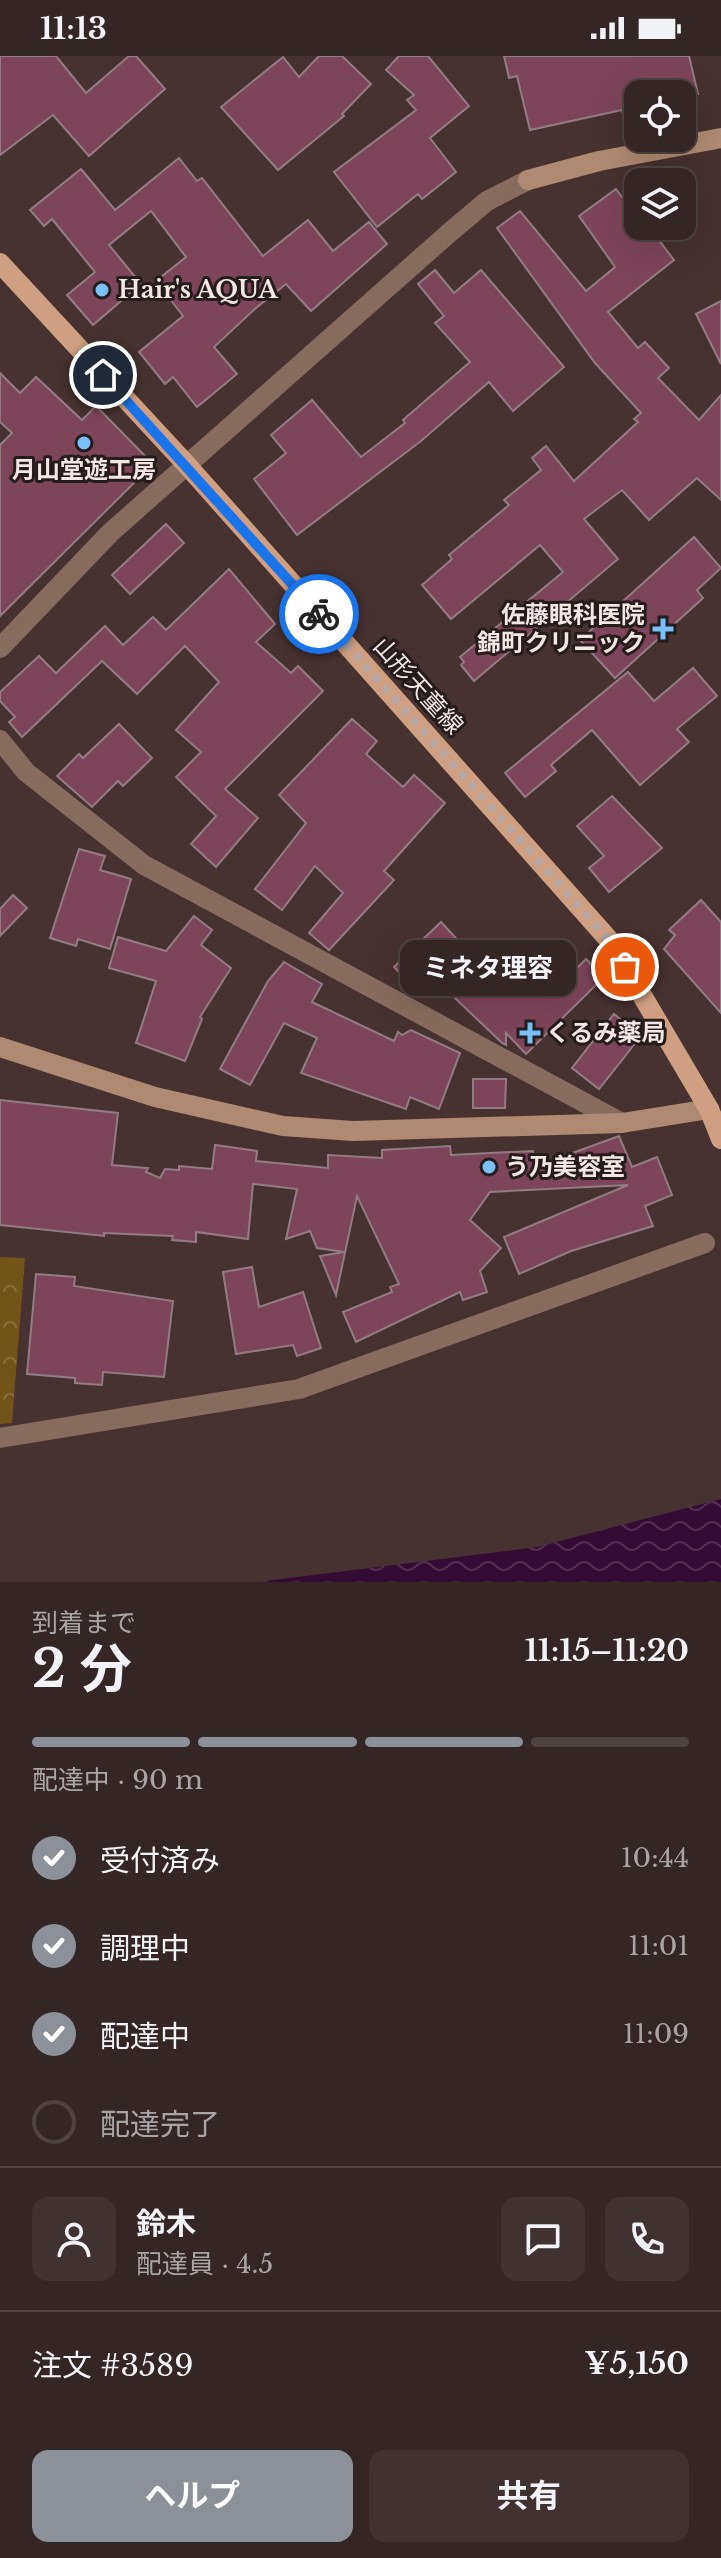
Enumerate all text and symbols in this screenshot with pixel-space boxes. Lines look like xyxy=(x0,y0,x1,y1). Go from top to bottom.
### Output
text: 11:13 xyxy=(40,10,107,47)
map controls xyxy=(624,80,696,240)
button: locate xyxy=(624,80,696,152)
button: layers xyxy=(624,168,696,240)
place label: Hair's AQUA xyxy=(118,275,279,304)
marker: Hair's AQUA xyxy=(93,281,111,299)
pin xyxy=(69,341,137,409)
icon: home xyxy=(81,353,125,397)
marker: 月山堂遊工房 xyxy=(75,434,93,452)
place label: 月山堂遊工房 xyxy=(12,455,156,484)
courier xyxy=(279,574,359,654)
icon: bike xyxy=(297,592,341,636)
place label: 佐藤眼科医院 錦町クリニック xyxy=(477,600,645,657)
marker: 佐藤眼科医院 錦町クリニック xyxy=(652,618,674,640)
street label: 山形天童線 xyxy=(367,631,469,740)
pin xyxy=(591,933,659,1001)
callout: ミネタ理容 xyxy=(401,939,577,995)
icon: bag xyxy=(603,945,647,989)
text: ミネタ理容 xyxy=(423,952,553,984)
place label: くるみ薬局 xyxy=(546,1018,666,1047)
marker: くるみ薬局 xyxy=(521,1024,539,1042)
place label: う乃美容室 xyxy=(505,1152,625,1181)
marker: う乃美容室 xyxy=(480,1158,498,1176)
text: 到着まで xyxy=(32,1607,136,1639)
text: 11:15–11:20 xyxy=(525,1632,689,1669)
text: 2 分 xyxy=(32,1637,132,1701)
text: 配達中 · 90 m xyxy=(32,1764,203,1796)
icon: check xyxy=(32,1836,76,1880)
text: 受付済み xyxy=(100,1842,220,1879)
text: 10:44 xyxy=(621,1842,689,1874)
icon: check xyxy=(32,1924,76,1968)
text: 調理中 xyxy=(100,1930,190,1967)
text: 11:01 xyxy=(628,1930,689,1962)
icon: check xyxy=(32,2012,76,2056)
text: 配達中 xyxy=(100,2018,190,2055)
text: 11:09 xyxy=(623,2018,689,2050)
text: 配達完了 xyxy=(100,2106,220,2143)
button: person xyxy=(32,2197,116,2281)
button: chat xyxy=(501,2197,585,2281)
button: phone xyxy=(605,2197,689,2281)
text: 鈴木 xyxy=(136,2205,196,2242)
text: 配達員 · 4.5 xyxy=(136,2248,273,2280)
text: ¥5,150 xyxy=(584,2345,689,2382)
text: 注文 #3589 xyxy=(32,2347,194,2384)
button: ヘルプ xyxy=(32,2450,353,2542)
button: 共有 xyxy=(369,2450,689,2542)

